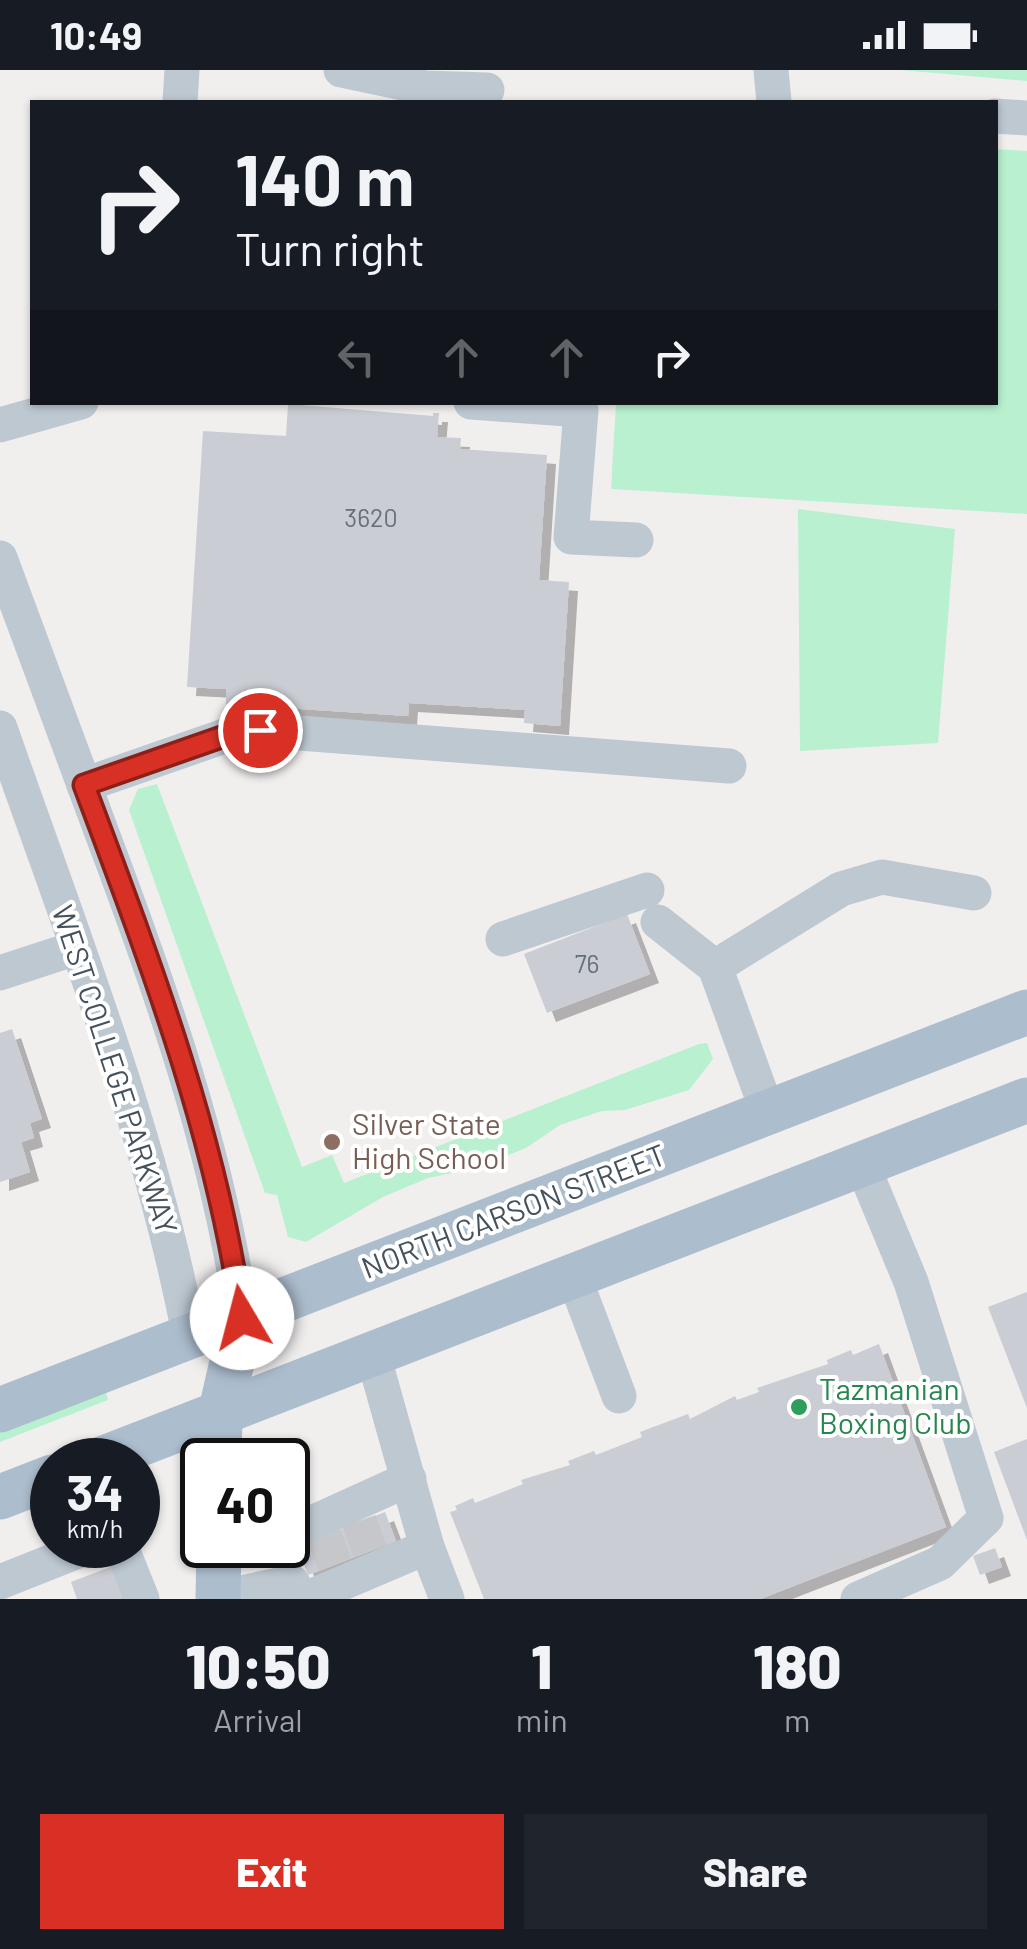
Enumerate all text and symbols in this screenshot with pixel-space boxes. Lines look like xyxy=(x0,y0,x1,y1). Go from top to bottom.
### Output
text: 10:49 xyxy=(50,12,142,58)
text: 140 m xyxy=(235,136,414,220)
icon: right xyxy=(70,140,200,270)
text: Turn right xyxy=(235,221,425,275)
icon: left xyxy=(329,330,384,385)
icon: ahead xyxy=(434,330,489,385)
icon: ahead xyxy=(539,330,594,385)
icon: right xyxy=(644,330,699,385)
house number: 3620 xyxy=(344,502,398,532)
pin xyxy=(218,688,303,773)
icon: arrive xyxy=(233,703,288,758)
street label: WEST COLLEGE PARKWAY xyxy=(46,900,186,1239)
house number: 76 xyxy=(575,948,599,978)
place label: Silver State High School xyxy=(352,1105,506,1175)
marker: Silver State High School xyxy=(321,1131,343,1153)
street label: NORTH CARSON STREET xyxy=(356,1135,670,1285)
position arrow xyxy=(190,1266,294,1370)
place label: Tazmanian Boxing Club xyxy=(819,1370,972,1440)
marker: Tazmanian Boxing Club xyxy=(788,1396,810,1418)
speed limit sign: 40 xyxy=(180,1438,310,1568)
text: 34 xyxy=(66,1461,124,1521)
text: km/h xyxy=(67,1513,123,1543)
text: 10:50 xyxy=(185,1629,330,1701)
text: 1 xyxy=(531,1629,552,1701)
text: 180 xyxy=(753,1629,842,1701)
text: Arrival xyxy=(213,1700,303,1738)
text: min xyxy=(516,1700,568,1738)
text: m xyxy=(784,1700,811,1738)
button: Exit xyxy=(40,1814,504,1929)
button: Share xyxy=(524,1814,987,1929)

